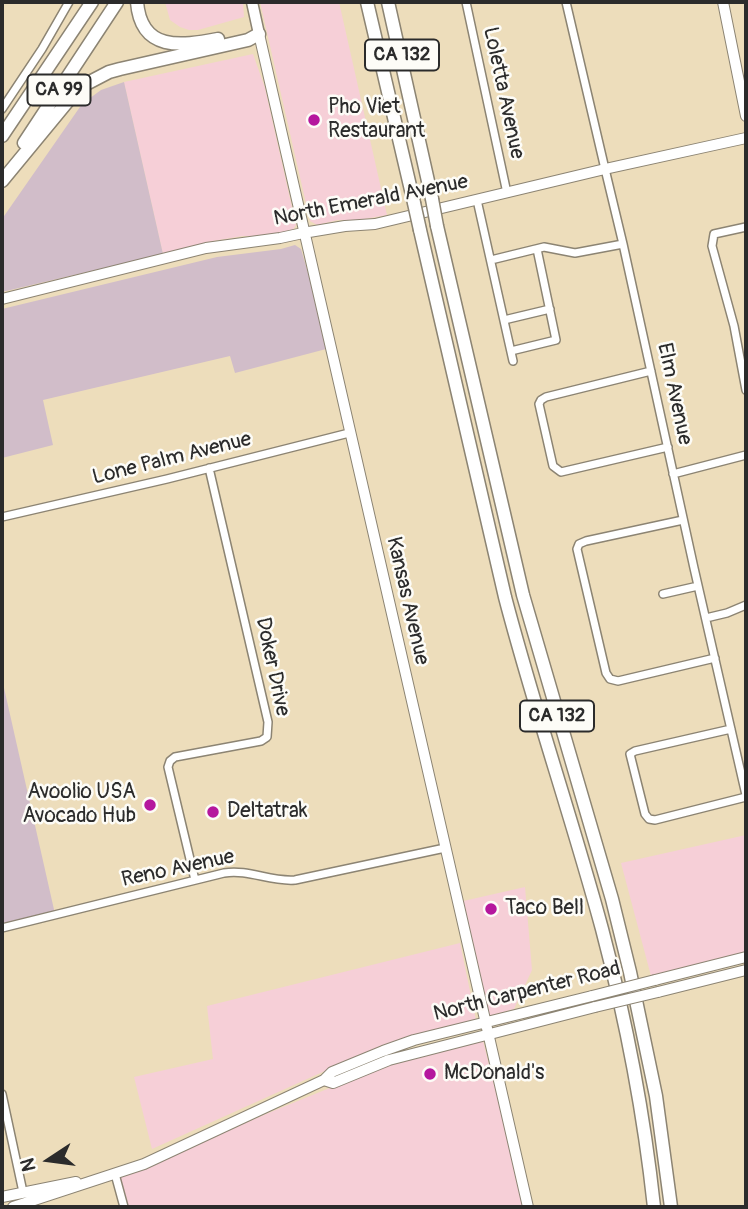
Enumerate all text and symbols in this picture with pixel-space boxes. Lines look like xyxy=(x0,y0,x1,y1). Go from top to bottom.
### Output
street label: Loletta Avenue xyxy=(477,25,529,161)
road number: CA 132 xyxy=(365,40,439,70)
road number: CA 99 xyxy=(28,74,90,106)
place label: Pho Viet Restaurant xyxy=(328,95,425,145)
marker: Pho Viet Restaurant xyxy=(306,112,322,128)
street label: North Emerald Avenue xyxy=(272,170,470,232)
street label: Elm Avenue xyxy=(651,341,697,447)
street label: Lone Palm Avenue xyxy=(90,427,254,491)
street label: Kansas Avenue xyxy=(380,534,434,668)
street label: Doker Drive xyxy=(249,615,295,719)
road number: CA 132 xyxy=(520,701,594,732)
place label: Avoolio USA Avocado Hub xyxy=(23,780,136,830)
marker: Avoolio USA Avocado Hub xyxy=(142,797,158,813)
place label: Deltatrak xyxy=(227,799,308,825)
marker: Deltatrak xyxy=(205,804,221,820)
street label: Reno Avenue xyxy=(119,845,237,893)
place label: Taco Bell xyxy=(505,896,584,922)
marker: Taco Bell xyxy=(483,901,499,917)
street label: North Carpenter Road xyxy=(431,957,623,1027)
place label: McDonald's xyxy=(444,1061,545,1087)
marker: McDonald's xyxy=(422,1066,438,1082)
north arrow xyxy=(14,1125,84,1195)
text: N xyxy=(15,1156,42,1174)

